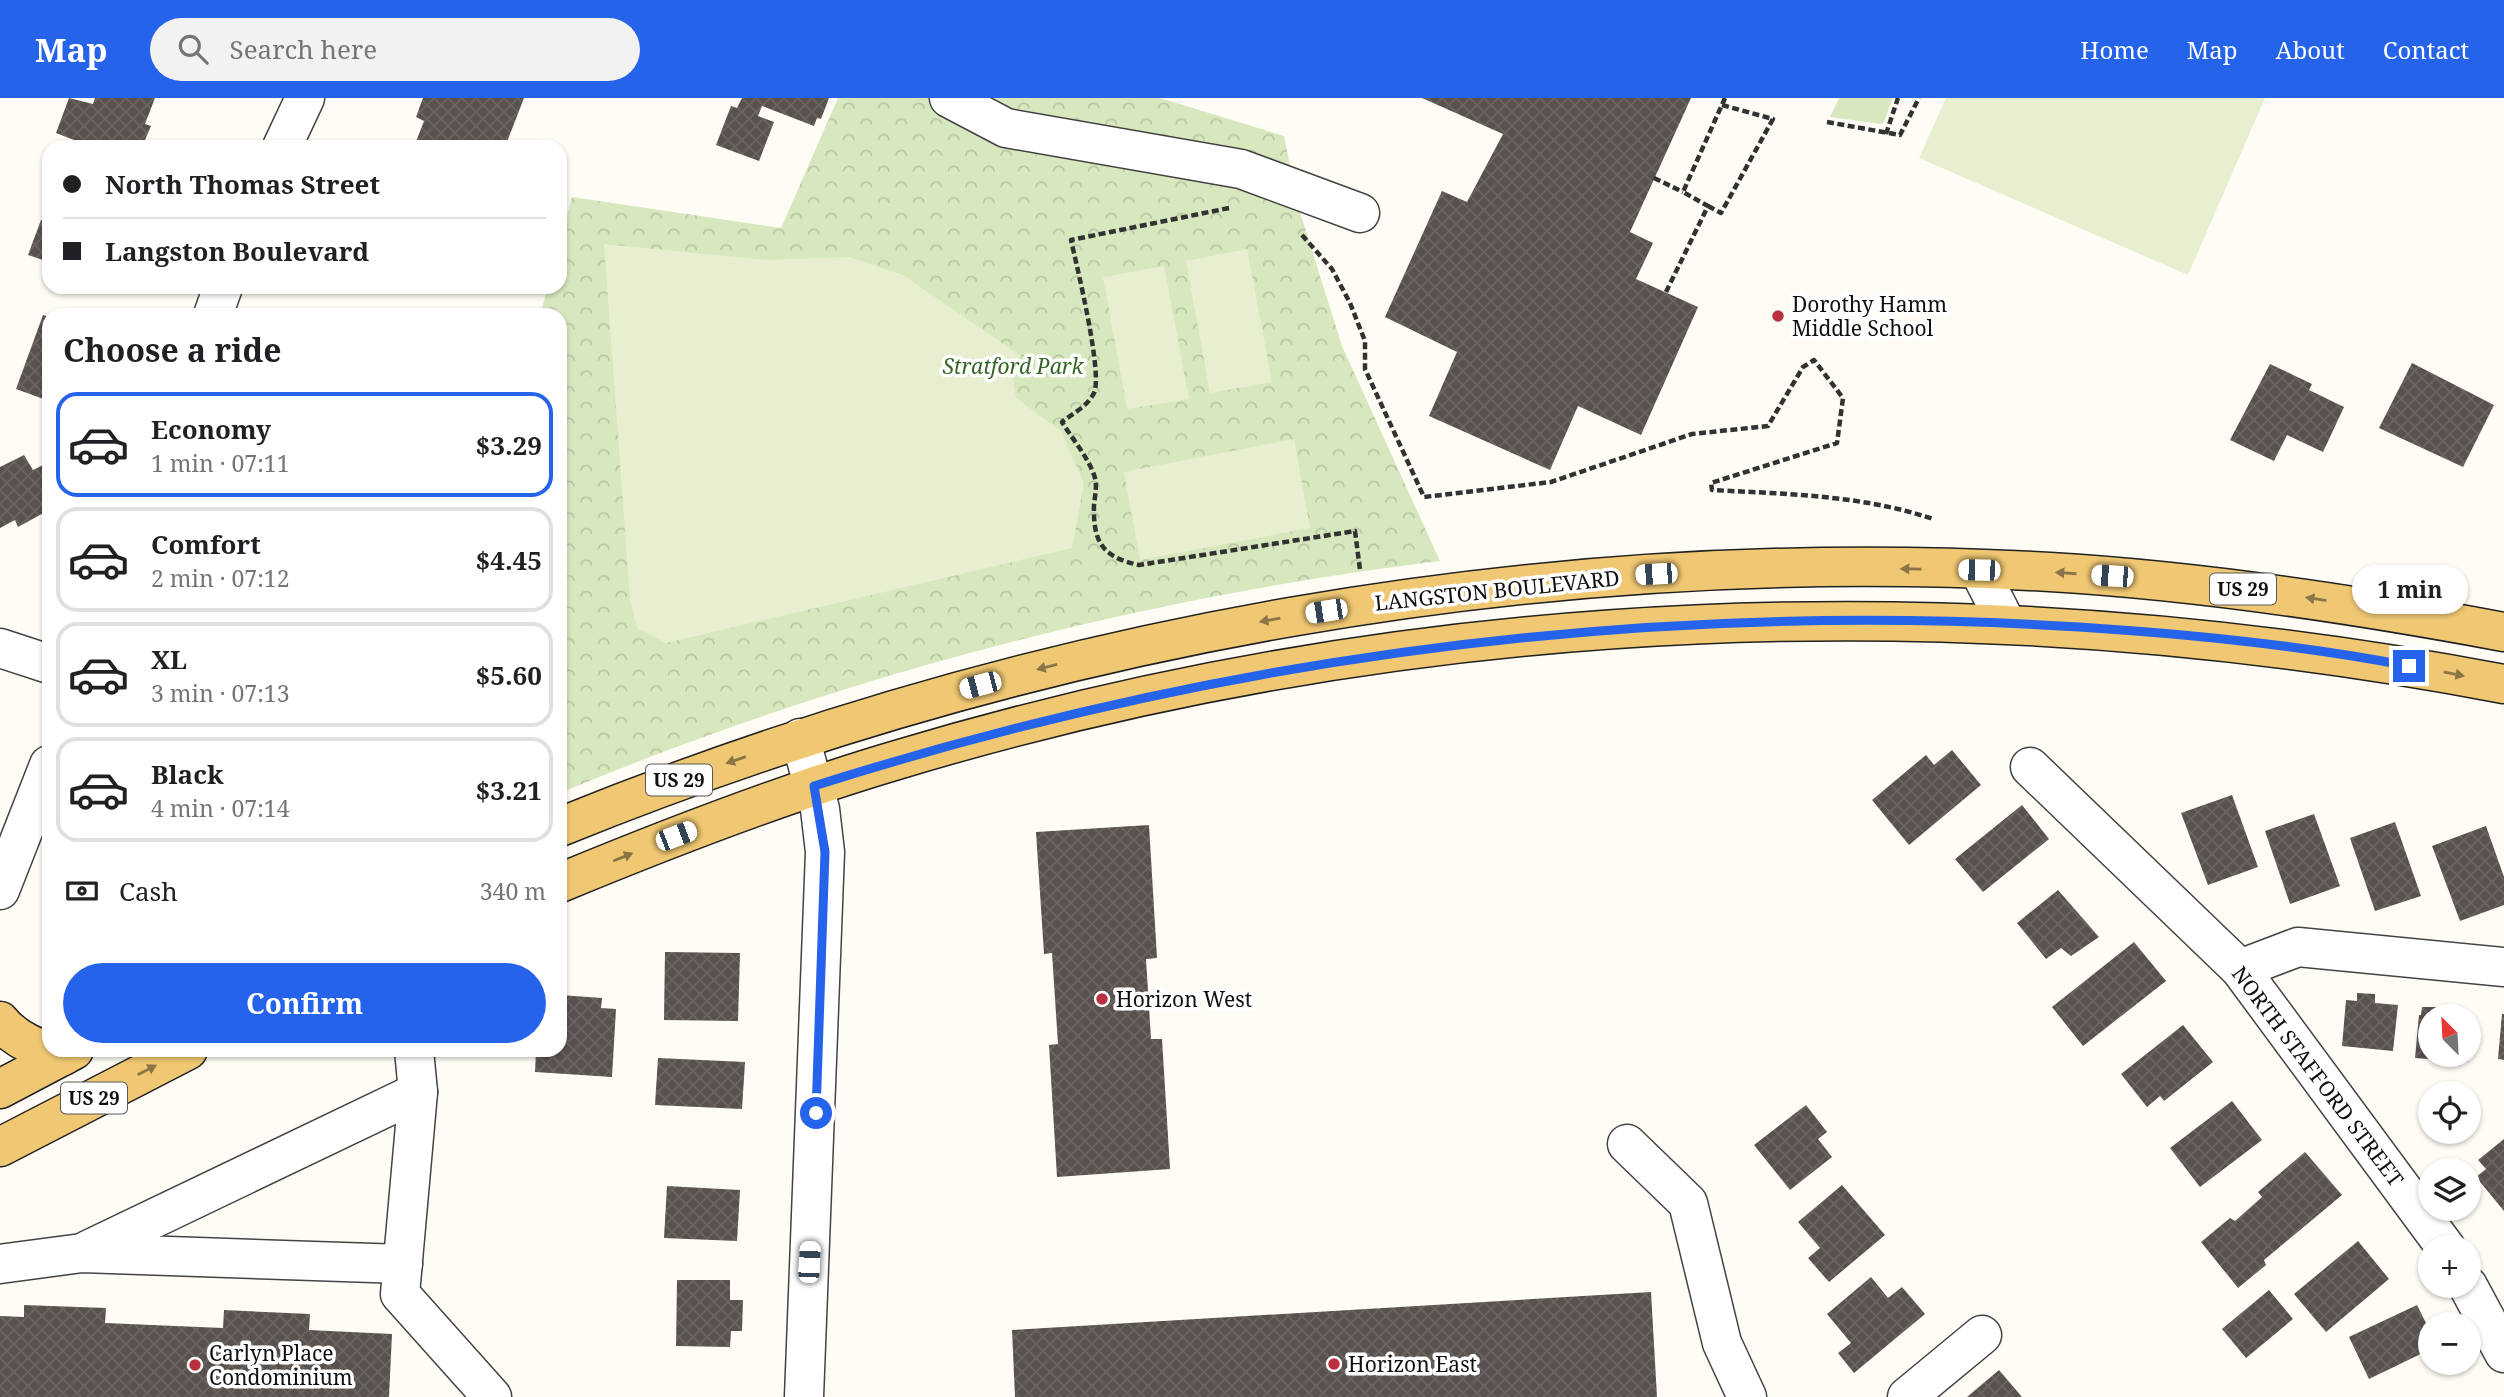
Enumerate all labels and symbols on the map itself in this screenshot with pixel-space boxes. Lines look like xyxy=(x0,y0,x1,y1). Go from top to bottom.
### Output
place label: Dorothy Hamm Middle School xyxy=(1792,290,1947,342)
marker: Dorothy Hamm Middle School xyxy=(1770,308,1786,324)
park label: Stratford Park xyxy=(942,352,1085,380)
car xyxy=(1958,559,2001,581)
car xyxy=(1635,562,1678,586)
street label: LANGSTON BOULEVARD xyxy=(1373,563,1621,617)
one-way arrow xyxy=(1900,563,1922,575)
car xyxy=(2091,564,2134,588)
callout: 1 min xyxy=(2351,564,2467,614)
one-way arrow xyxy=(2054,567,2076,578)
road number: US 29 xyxy=(2210,574,2276,604)
one-way arrow xyxy=(2305,593,2327,604)
car xyxy=(1304,597,1349,625)
one-way arrow xyxy=(1259,615,1281,626)
route end xyxy=(2393,650,2425,682)
one-way arrow xyxy=(1036,662,1058,673)
car xyxy=(957,669,1004,701)
one-way arrow xyxy=(2443,669,2465,680)
one-way arrow xyxy=(725,755,746,766)
road number: US 29 xyxy=(646,764,712,796)
car xyxy=(653,819,700,853)
one-way arrow xyxy=(613,851,634,862)
street label: NORTH STAFFORD STREET xyxy=(2226,960,2410,1192)
place label: Horizon West xyxy=(1116,985,1252,1013)
marker: Horizon West xyxy=(1094,991,1110,1007)
north arrow xyxy=(2418,1004,2482,1068)
one-way arrow xyxy=(137,1065,157,1076)
road number: US 29 xyxy=(61,1082,127,1114)
route start xyxy=(800,1097,832,1129)
car xyxy=(798,1240,821,1284)
place label: Carlyn Place Condominium xyxy=(209,1339,353,1391)
place label: Horizon East xyxy=(1348,1350,1477,1378)
marker: Horizon East xyxy=(1326,1356,1342,1372)
marker: Carlyn Place Condominium xyxy=(187,1357,203,1373)

